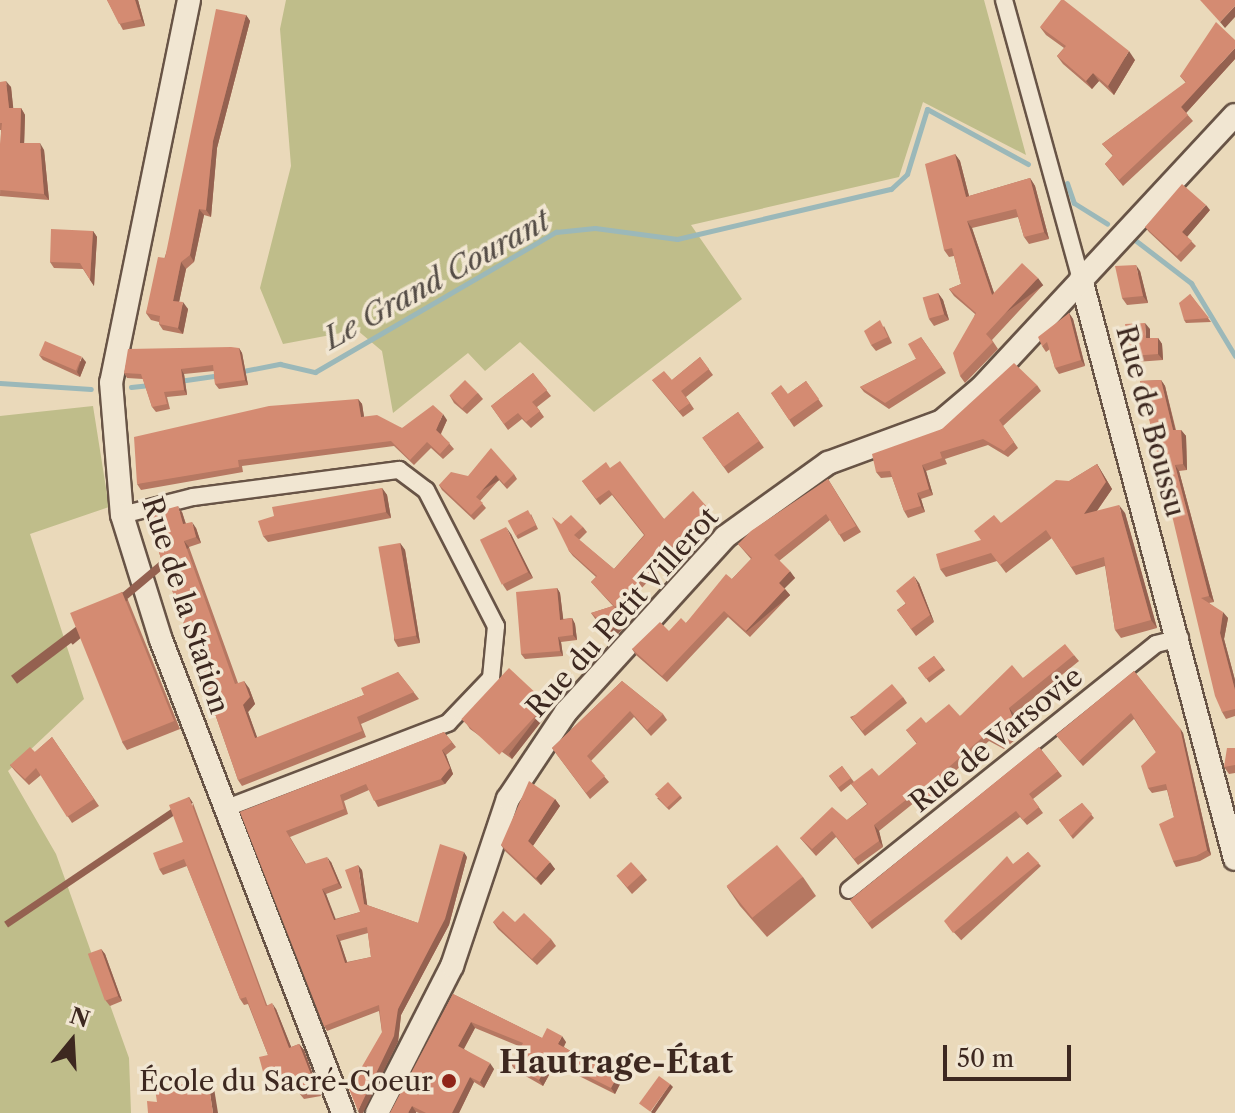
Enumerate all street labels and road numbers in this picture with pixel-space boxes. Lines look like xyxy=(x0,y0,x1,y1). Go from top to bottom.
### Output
street label: Rue de Boussu xyxy=(1109,322,1193,520)
street label: Rue de la Station xyxy=(135,492,237,718)
street label: Rue du Petit Villerot xyxy=(519,500,725,724)
street label: Rue de Varsovie xyxy=(903,659,1089,819)

